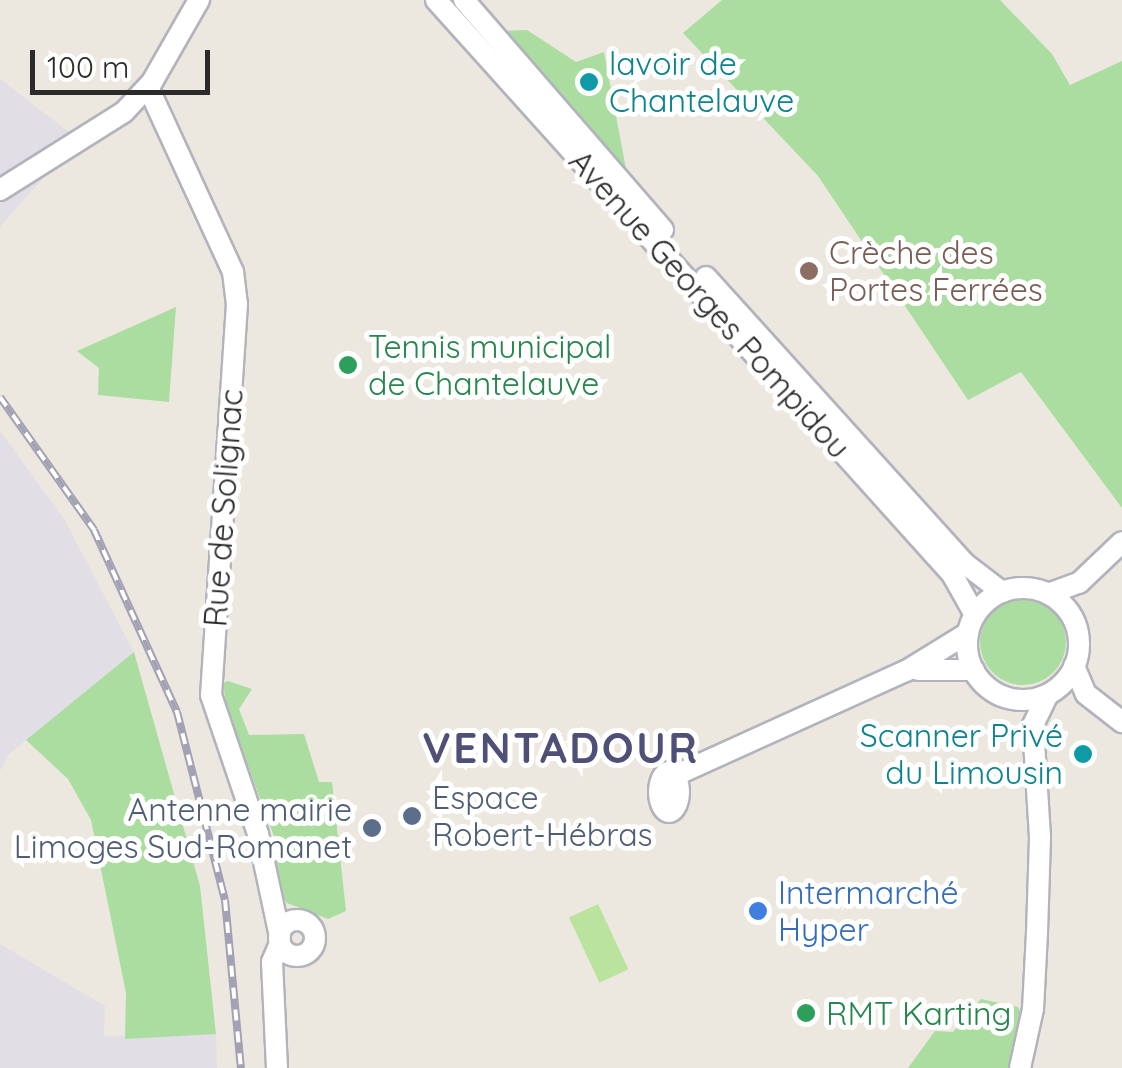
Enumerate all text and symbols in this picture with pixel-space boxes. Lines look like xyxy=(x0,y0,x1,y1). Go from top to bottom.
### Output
scale bar xyxy=(35,30,215,92)
place label: lavoir de Chantelauve xyxy=(609,45,794,120)
text: 100 m xyxy=(47,48,129,86)
marker: lavoir de Chantelauve xyxy=(578,71,600,93)
street label: Avenue Georges Pompidou xyxy=(561,142,859,466)
place label: Crèche des Portes Ferrées xyxy=(829,234,1043,309)
marker: Crèche des Portes Ferrées xyxy=(798,260,820,282)
place label: Tennis municipal de Chantelauve xyxy=(368,328,611,403)
marker: Tennis municipal de Chantelauve xyxy=(337,354,359,376)
street label: Rue de Solignac xyxy=(196,388,250,628)
place label: Scanner Privé du Limousin xyxy=(860,717,1063,792)
district label: VENTADOUR xyxy=(422,723,700,773)
marker: Scanner Privé du Limousin xyxy=(1072,743,1094,765)
place label: Espace Robert-Hébras xyxy=(432,779,653,854)
place label: Antenne mairie Limoges Sud-Romanet xyxy=(14,791,352,866)
marker: Espace Robert-Hébras xyxy=(401,805,423,827)
marker: Antenne mairie Limoges Sud-Romanet xyxy=(361,817,383,839)
place label: Intermarché Hyper xyxy=(778,874,959,949)
marker: Intermarché Hyper xyxy=(747,900,769,922)
place label: RMT Karting xyxy=(826,994,1011,1032)
marker: RMT Karting xyxy=(795,1002,817,1024)

